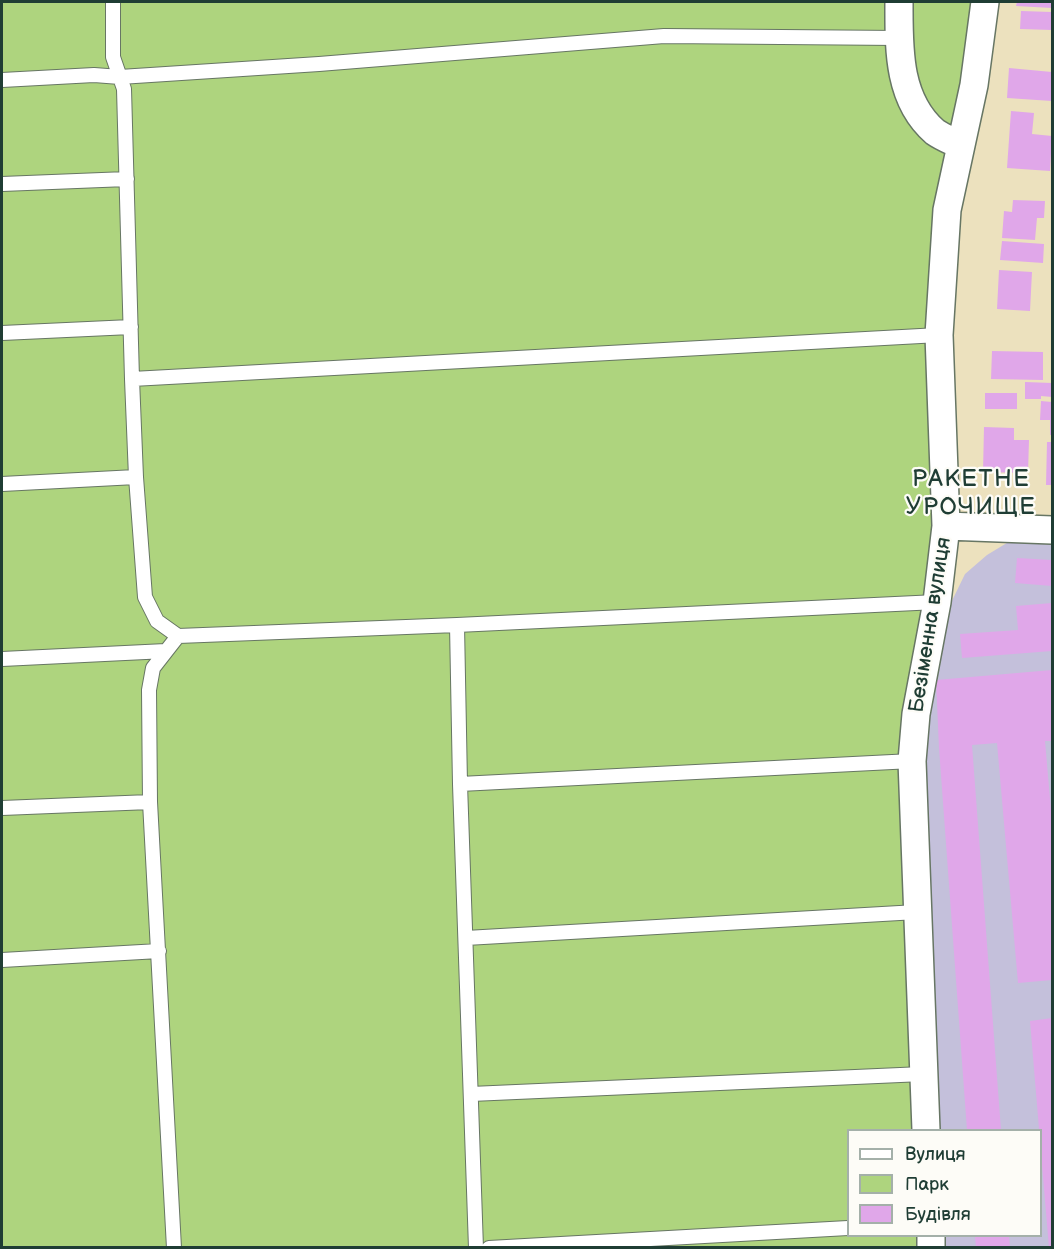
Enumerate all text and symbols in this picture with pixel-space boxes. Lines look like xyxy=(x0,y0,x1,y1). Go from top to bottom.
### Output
district label: РАКЕТНЕ УРОЧИЩЕ xyxy=(906,466,1036,522)
street label: Безіменна вулиця xyxy=(905,536,957,714)
legend xyxy=(847,1129,1042,1237)
text: Вулиця xyxy=(905,1144,966,1165)
text: Парк xyxy=(905,1174,949,1195)
text: Будівля xyxy=(905,1204,971,1225)

